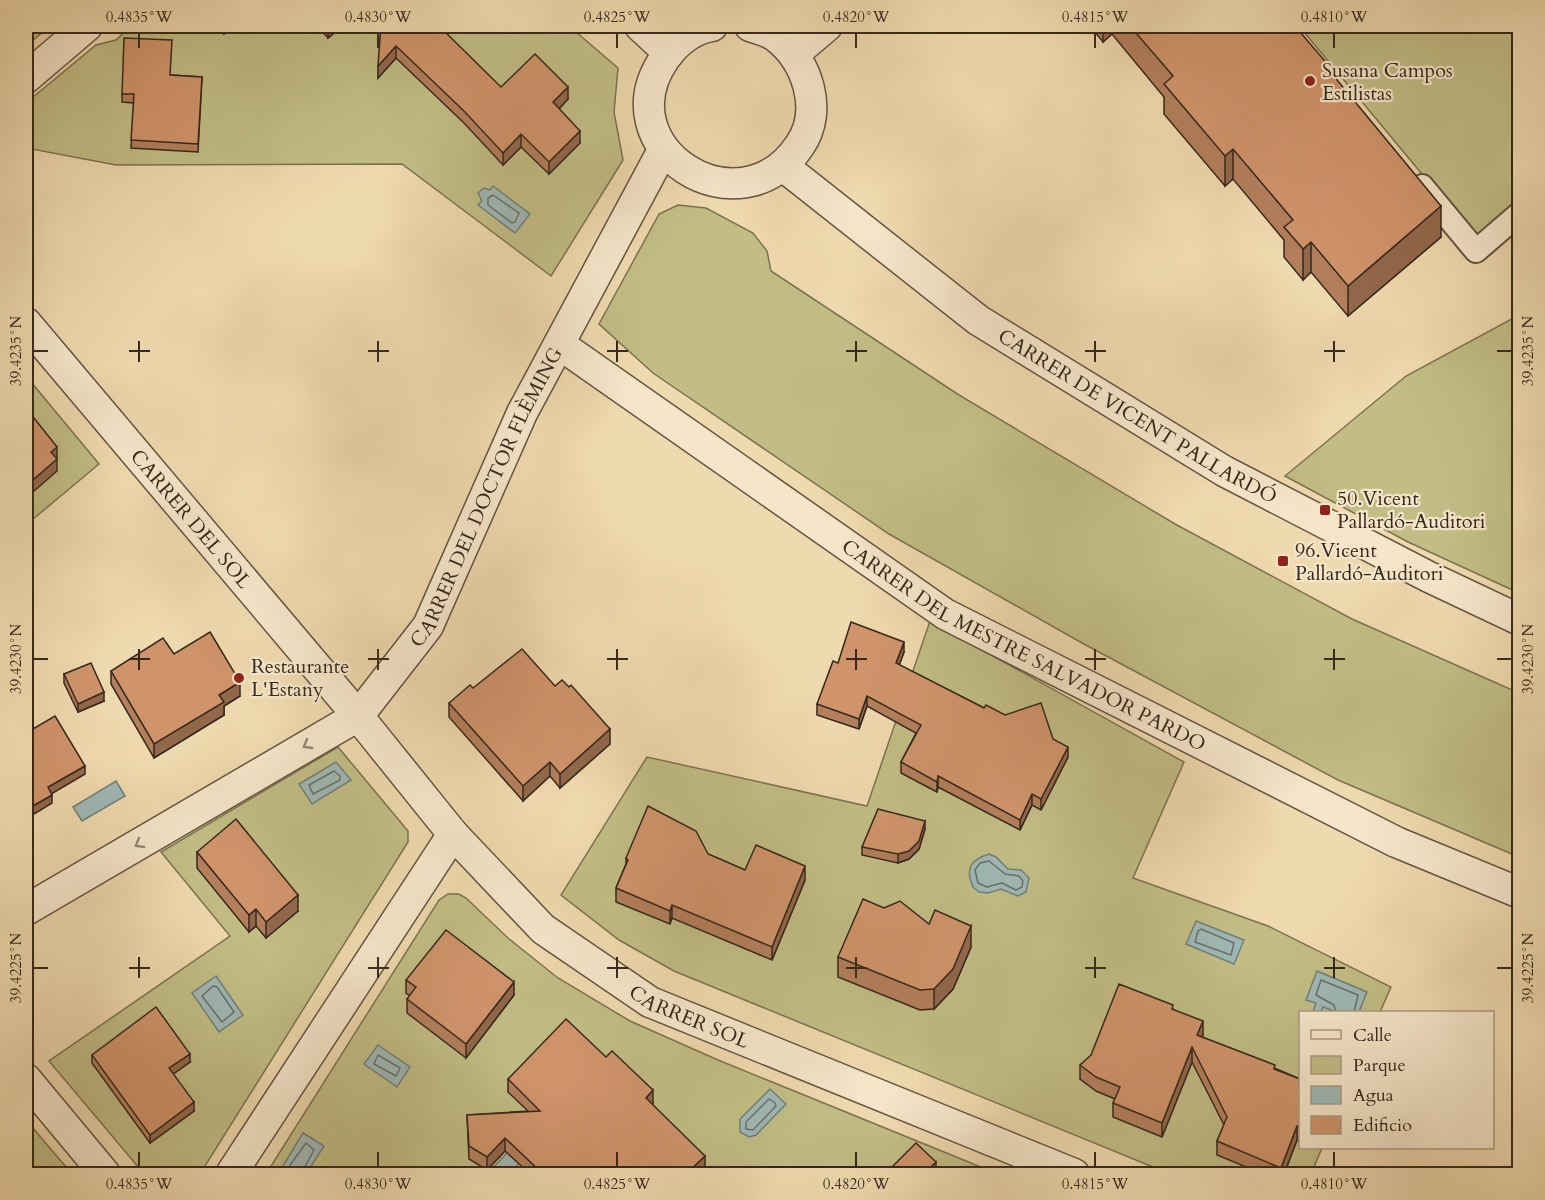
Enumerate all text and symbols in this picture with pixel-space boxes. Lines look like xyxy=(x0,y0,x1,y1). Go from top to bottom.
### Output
text: 0.4835°W xyxy=(106,7,173,27)
text: 0.4830°W xyxy=(345,7,412,27)
text: 0.4825°W xyxy=(584,7,651,27)
text: 0.4820°W xyxy=(823,7,890,27)
text: 0.4815°W xyxy=(1062,7,1129,27)
text: 0.4810°W xyxy=(1301,7,1368,27)
place label: Susana Campos Estilistas xyxy=(1322,57,1453,107)
marker: Susana Campos Estilistas xyxy=(1303,74,1317,88)
text: 39.4235°N xyxy=(6,316,26,386)
text: 39.4235°N xyxy=(1518,316,1538,386)
street label: CARRER DE VICENT PALLARDÓ xyxy=(993,322,1282,510)
street label: CARRER DEL DOCTOR FLÈMING xyxy=(403,342,569,653)
street label: CARRER DEL SOL xyxy=(125,443,258,595)
place label: 50.Vicent Pallardó-Auditori xyxy=(1337,485,1486,535)
marker: 50.Vicent Pallardó-Auditori xyxy=(1318,503,1332,517)
street label: CARRER DEL MESTRE SALVADOR PARDO xyxy=(836,532,1211,757)
place label: 96.Vicent Pallardó-Auditori xyxy=(1295,537,1444,587)
marker: 96.Vicent Pallardó-Auditori xyxy=(1276,554,1290,568)
text: 39.4230°N xyxy=(6,624,26,694)
text: 39.4230°N xyxy=(1518,624,1538,694)
place label: Restaurante L'Estany xyxy=(251,653,349,703)
marker: Restaurante L'Estany xyxy=(232,671,246,685)
one-way arrow xyxy=(303,738,313,750)
one-way arrow xyxy=(135,836,145,848)
text: 39.4225°N xyxy=(6,933,26,1003)
text: 39.4225°N xyxy=(1518,933,1538,1003)
street label: CARRER SOL xyxy=(624,978,754,1055)
legend xyxy=(1299,1011,1494,1149)
text: Calle xyxy=(1353,1023,1392,1048)
text: Parque xyxy=(1353,1053,1406,1078)
text: Agua xyxy=(1353,1083,1394,1108)
text: Edificio xyxy=(1353,1113,1412,1138)
text: 0.4835°W xyxy=(106,1174,173,1194)
text: 0.4830°W xyxy=(345,1174,412,1194)
text: 0.4825°W xyxy=(584,1174,651,1194)
text: 0.4820°W xyxy=(823,1174,890,1194)
text: 0.4815°W xyxy=(1062,1174,1129,1194)
text: 0.4810°W xyxy=(1301,1174,1368,1194)

